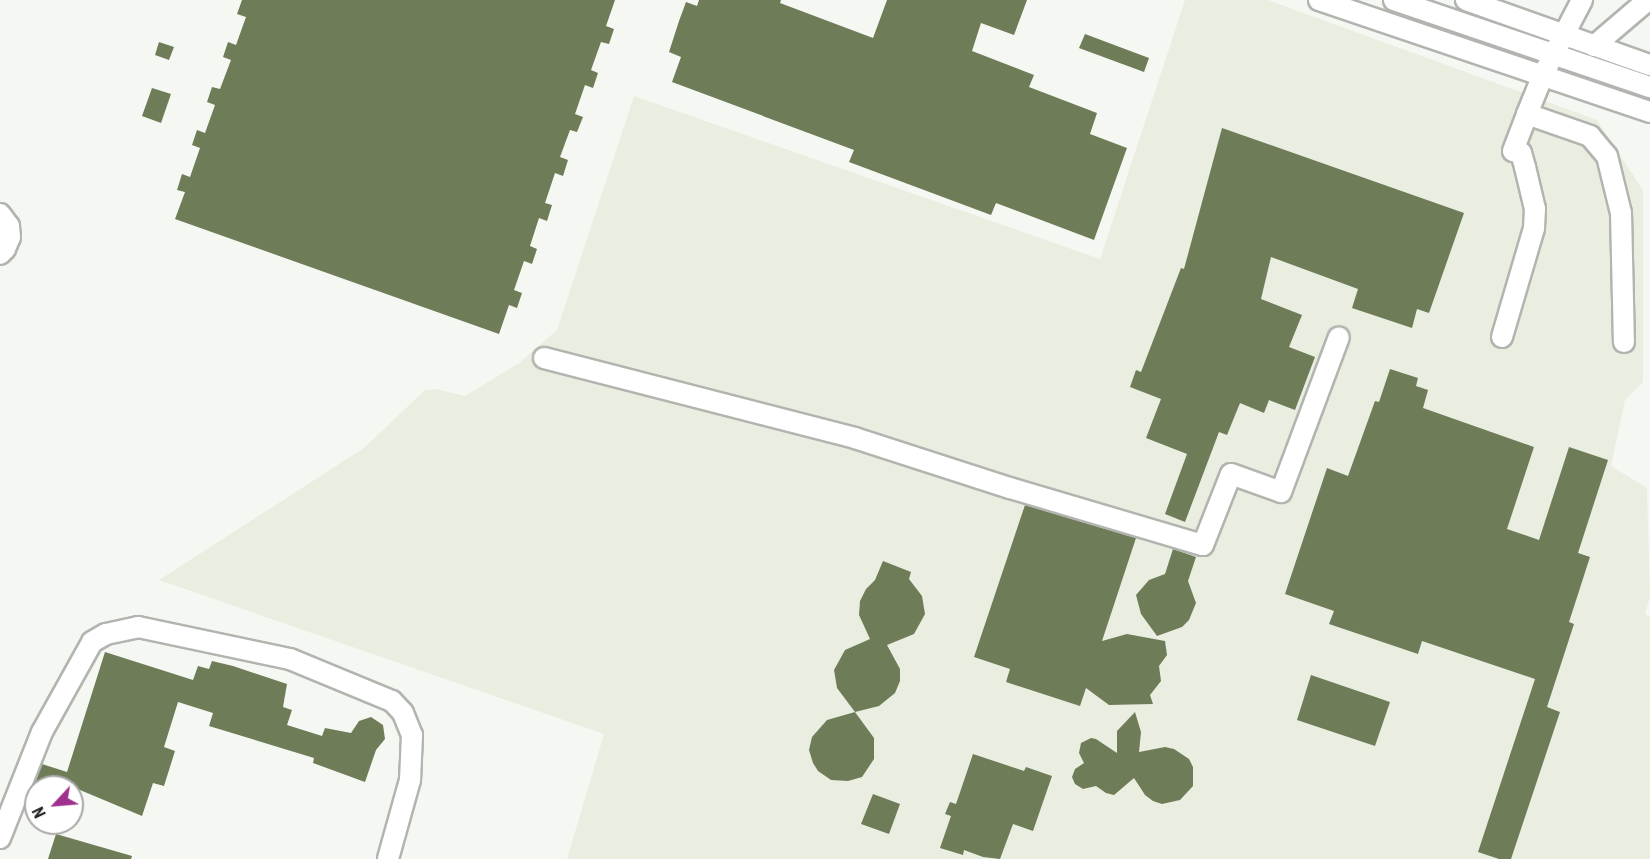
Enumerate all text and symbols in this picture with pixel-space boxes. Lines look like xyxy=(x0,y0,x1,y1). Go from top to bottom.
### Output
north arrow xyxy=(24,775,84,835)
text: N xyxy=(28,804,50,821)

